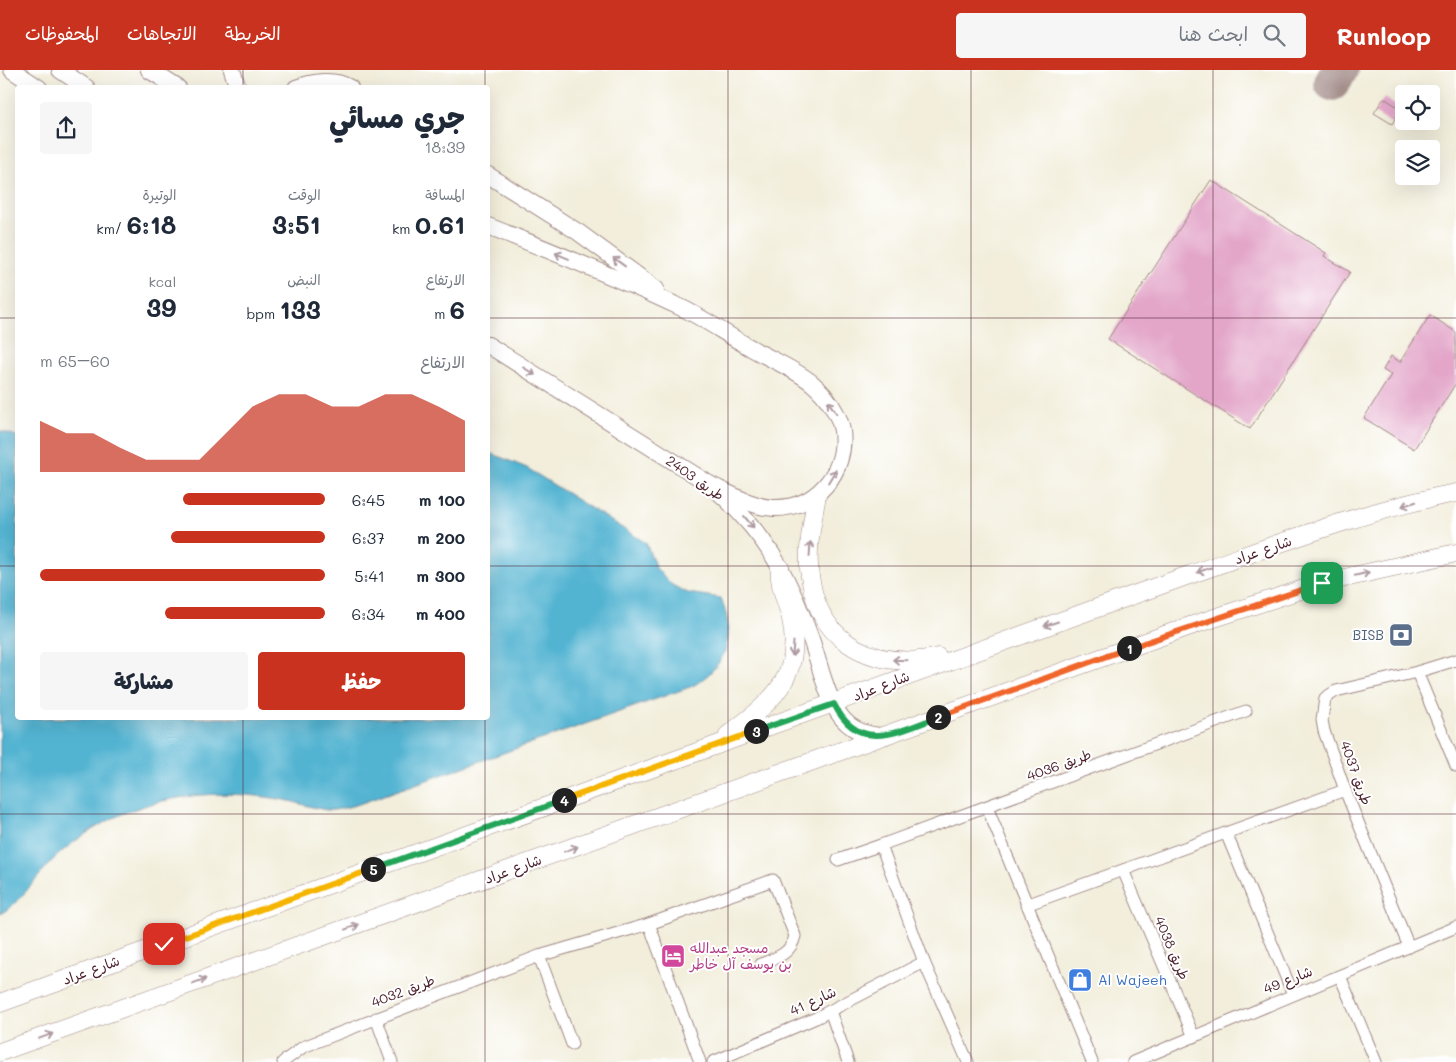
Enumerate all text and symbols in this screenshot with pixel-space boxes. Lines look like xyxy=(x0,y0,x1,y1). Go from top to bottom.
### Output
search box xyxy=(956,13,1306,58)
text: Runloop xyxy=(1336,20,1431,51)
text: المحفوظات xyxy=(25,21,99,45)
text: الاتجاهات xyxy=(127,21,197,45)
text: الخريطة xyxy=(225,21,281,45)
text: ابحث هنا xyxy=(1179,21,1248,46)
icon: search xyxy=(1260,21,1288,49)
map controls xyxy=(1395,85,1440,185)
button: locate xyxy=(1395,85,1440,130)
text: جري مسائي xyxy=(329,99,465,135)
button: share xyxy=(40,102,92,154)
text: 18:39 xyxy=(424,136,465,157)
button: layers xyxy=(1395,140,1440,185)
text: الوتيرة xyxy=(143,185,176,204)
text: الوقت xyxy=(288,185,321,204)
text: المسافة xyxy=(425,185,465,204)
text: 6:18 xyxy=(127,208,176,240)
text: 3:51 xyxy=(272,208,321,240)
text: 0.61 xyxy=(415,208,465,240)
text: /km xyxy=(96,219,127,238)
text: km xyxy=(392,219,415,238)
one-way arrow xyxy=(555,250,570,260)
one-way arrow xyxy=(612,257,626,267)
text: النبض xyxy=(287,270,321,289)
text: الارتفاع xyxy=(426,270,465,289)
text: kcal xyxy=(148,272,176,291)
text: 39 xyxy=(146,291,176,323)
text: 133 xyxy=(280,293,321,325)
text: 6 xyxy=(450,293,465,325)
text: bpm xyxy=(246,304,280,323)
text: m xyxy=(434,304,450,323)
text: 60–65 m xyxy=(40,350,110,371)
text: الارتفاع xyxy=(420,351,465,372)
one-way arrow xyxy=(521,367,535,377)
one-way arrow xyxy=(826,401,837,414)
street label: طريق 2403 xyxy=(662,451,728,505)
one-way arrow xyxy=(827,468,837,483)
text: 6:45 xyxy=(352,489,385,510)
text: 100 m xyxy=(419,489,465,510)
one-way arrow xyxy=(1401,499,1417,509)
one-way arrow xyxy=(743,515,754,528)
text: 6:37 xyxy=(352,527,385,548)
text: 200 m xyxy=(417,527,465,548)
street label: شارع عراد xyxy=(1232,531,1294,569)
one-way arrow xyxy=(806,541,815,557)
pin xyxy=(1301,562,1343,604)
text: 5:41 xyxy=(354,565,385,586)
text: 300 m xyxy=(416,565,465,586)
one-way arrow xyxy=(1197,566,1212,575)
icon: arrive xyxy=(1308,569,1336,597)
one-way arrow xyxy=(1353,569,1369,578)
text: 6:34 xyxy=(352,603,385,624)
text: 400 m xyxy=(416,603,465,624)
one-way arrow xyxy=(1043,620,1059,629)
bank icon: BISB xyxy=(1388,622,1414,648)
place label: BISB xyxy=(1353,625,1384,644)
pin: 1 xyxy=(1116,636,1142,660)
text: 1 xyxy=(1126,639,1133,658)
one-way arrow xyxy=(788,641,798,657)
button: مشاركة xyxy=(40,652,248,710)
button: حفظ xyxy=(258,652,465,710)
one-way arrow xyxy=(892,655,908,665)
street label: شارع عراد xyxy=(850,666,912,706)
pin: 2 xyxy=(926,704,950,730)
text: 2 xyxy=(935,708,942,727)
pin: 3 xyxy=(744,718,768,744)
text: 3 xyxy=(752,722,761,741)
street label: طريق 4037 xyxy=(1336,738,1377,807)
street label: طريق 4036 xyxy=(1024,744,1094,785)
pin: 4 xyxy=(552,788,576,812)
text: 4 xyxy=(560,791,569,810)
one-way arrow xyxy=(563,843,579,853)
street label: شارع عراد xyxy=(482,849,544,889)
pin: 5 xyxy=(360,856,386,882)
text: 5 xyxy=(369,860,378,879)
street label: طريق 4038 xyxy=(1151,913,1194,983)
one-way arrow xyxy=(344,922,359,931)
pin xyxy=(143,923,185,965)
icon: check xyxy=(150,930,178,958)
place label: مسجد عبدالله بن يوسف آل خاطر xyxy=(689,938,792,973)
hotel icon: مسجد عبدالله بن يوسف آل خاطر xyxy=(660,943,686,969)
street label: شارع عراد xyxy=(60,950,122,990)
street label: شارع 49 xyxy=(1260,961,1316,999)
shop icon: Al Wajeeh xyxy=(1067,967,1093,993)
street label: طريق 4032 xyxy=(368,970,437,1011)
place label: Al Wajeeh xyxy=(1098,970,1167,989)
one-way arrow xyxy=(191,976,206,985)
street label: شارع 41 xyxy=(786,982,840,1020)
one-way arrow xyxy=(38,1031,53,1040)

